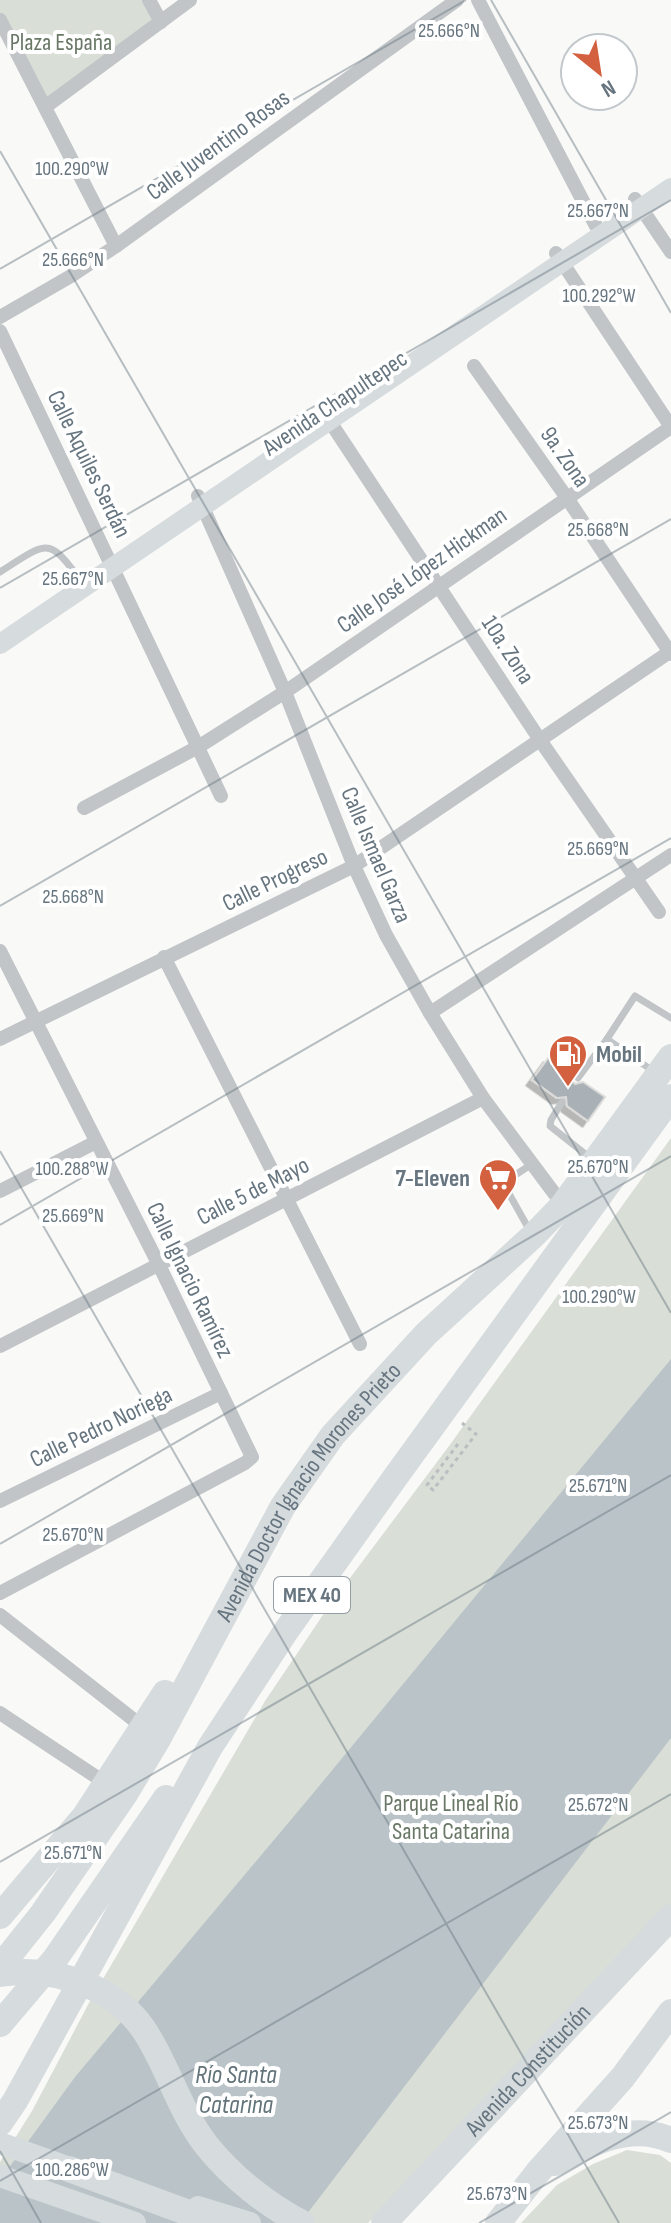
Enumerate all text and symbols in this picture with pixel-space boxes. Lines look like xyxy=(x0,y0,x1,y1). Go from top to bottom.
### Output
text: 25.666°N xyxy=(418,19,480,43)
park label: Plaza España xyxy=(10,28,112,57)
north arrow xyxy=(559,32,639,112)
text: N xyxy=(596,73,620,103)
street label: Calle Juventino Rosas xyxy=(141,83,295,207)
text: 100.290°W xyxy=(35,157,109,181)
text: 25.667°N xyxy=(567,199,629,223)
text: 25.666°N xyxy=(42,248,104,272)
text: 100.292°W xyxy=(563,284,636,308)
street label: Avenida Chapultepec xyxy=(256,344,413,463)
street label: Calle Aquiles Serdán xyxy=(41,386,137,542)
street label: 9a. Zona xyxy=(534,421,596,493)
street label: Calle José López Hickman xyxy=(331,501,513,639)
text: 25.668°N xyxy=(567,518,629,542)
text: 25.667°N xyxy=(42,567,104,591)
street label: 10a. Zona xyxy=(475,610,541,690)
street label: Calle Ismael Garza xyxy=(334,783,418,927)
text: 25.669°N xyxy=(567,837,629,861)
street label: Calle Progreso xyxy=(218,842,332,918)
text: 25.668°N xyxy=(42,885,104,909)
fuel station icon: Mobil xyxy=(547,1033,589,1088)
place label: Mobil xyxy=(596,1040,642,1069)
street label: Calle 5 de Mayo xyxy=(192,1150,314,1232)
text: 25.670°N xyxy=(567,1155,629,1179)
text: 100.288°W xyxy=(35,1157,109,1181)
supermarket icon: 7-Eleven xyxy=(477,1157,519,1212)
place label: 7-Eleven xyxy=(396,1164,470,1193)
street label: Calle Ignacio Ramírez xyxy=(140,1198,240,1363)
text: 25.669°N xyxy=(42,1204,104,1228)
text: 100.290°W xyxy=(562,1285,636,1309)
street label: Avenida Doctor Ignacio Morones Prieto xyxy=(209,1356,407,1627)
street label: Calle Pedro Noriega xyxy=(25,1380,177,1474)
text: 25.671°N xyxy=(569,1474,627,1498)
text: 25.670°N xyxy=(42,1523,104,1547)
road number: MEX 40 xyxy=(274,1577,350,1613)
park label: Parque Lineal Río Santa Catarina xyxy=(383,1789,519,1846)
text: 25.672°N xyxy=(568,1793,628,1817)
text: 25.671°N xyxy=(44,1841,102,1865)
street label: Avenida Constitución xyxy=(458,1998,597,2143)
water label: Río Santa Catarina xyxy=(195,2060,277,2121)
text: 25.673°N xyxy=(568,2111,628,2135)
text: 100.286°W xyxy=(35,2158,109,2182)
text: 25.673°N xyxy=(467,2182,527,2206)

